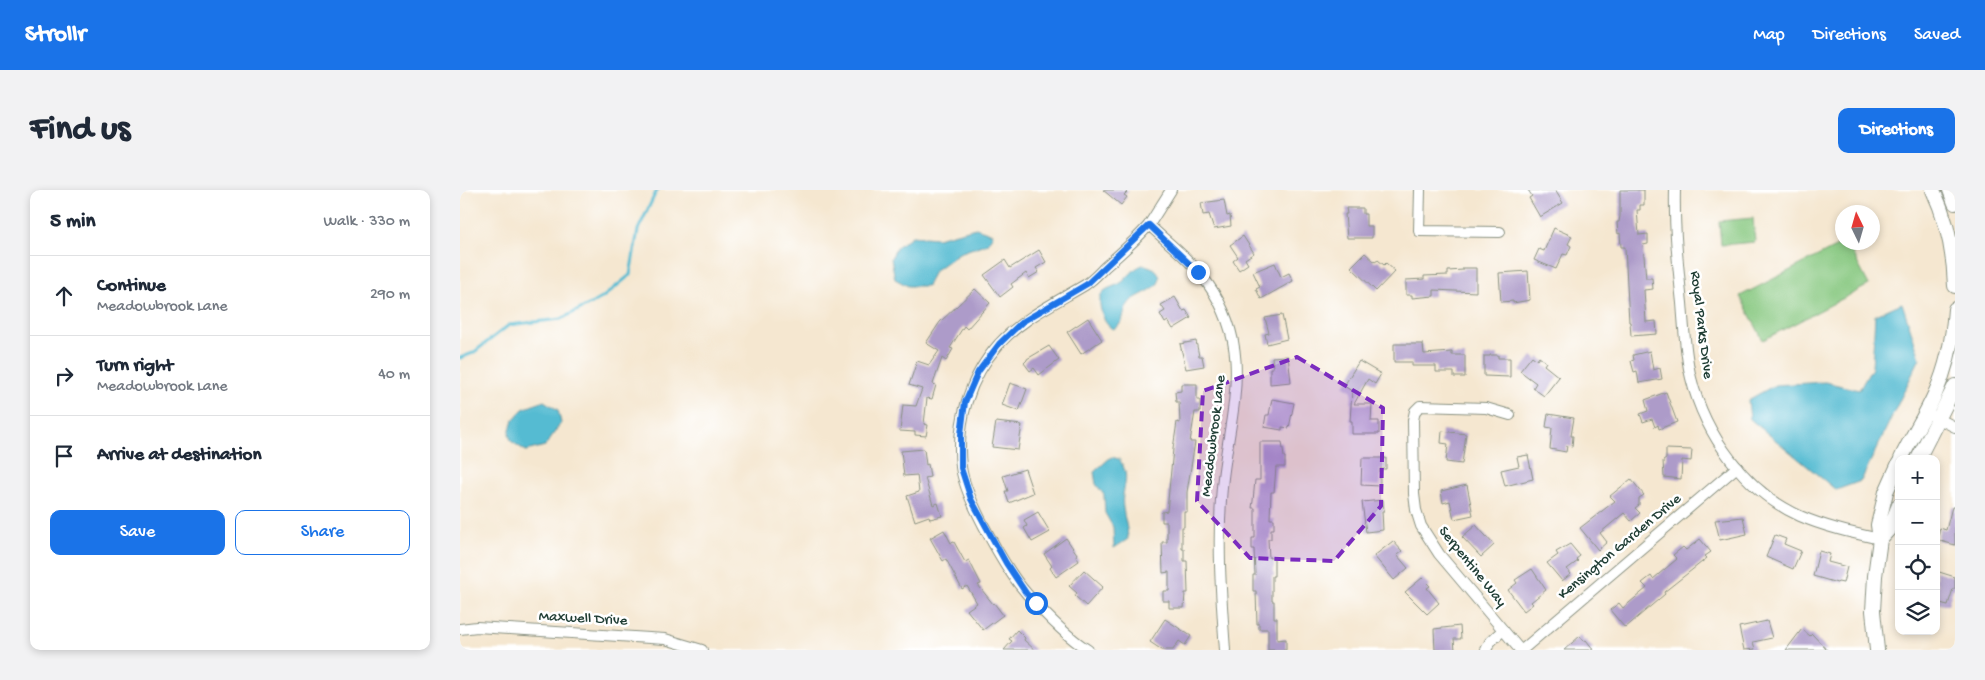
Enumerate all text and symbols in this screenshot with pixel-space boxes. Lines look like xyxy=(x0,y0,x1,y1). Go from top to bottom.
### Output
text: Strollr xyxy=(25,21,86,50)
text: Map xyxy=(1753,25,1785,46)
text: Directions xyxy=(1813,25,1886,46)
text: Saved xyxy=(1914,25,1960,46)
button: Directions xyxy=(1838,108,1955,153)
text: Find us xyxy=(30,110,130,151)
north arrow xyxy=(1835,205,1880,250)
text: 5 min xyxy=(50,210,95,235)
text: Walk · 330 m xyxy=(323,213,410,232)
route end xyxy=(1187,261,1210,284)
street label: Royal Parks Drive xyxy=(1685,270,1717,380)
text: Continue xyxy=(97,275,166,298)
icon: ahead xyxy=(50,282,78,310)
text: 290 m xyxy=(370,286,410,305)
text: Meadowbrook Lane xyxy=(97,298,228,317)
text: Turn right xyxy=(97,355,173,378)
icon: right xyxy=(50,362,78,390)
text: 40 m xyxy=(378,366,410,385)
street label: Meadowbrook Lane xyxy=(1198,374,1230,498)
text: Meadowbrook Lane xyxy=(97,378,228,397)
icon: arrive xyxy=(50,442,78,470)
text: Arrive at destination xyxy=(97,444,261,467)
map controls xyxy=(1895,455,1940,635)
button: + xyxy=(1895,455,1940,500)
street label: Kensington Garden Drive xyxy=(1555,490,1685,604)
button: − xyxy=(1895,500,1940,545)
button: Save xyxy=(50,510,225,555)
button: Share xyxy=(235,510,410,555)
street label: Serpentine Way xyxy=(1434,523,1510,611)
button: locate xyxy=(1895,545,1940,590)
button: layers xyxy=(1895,590,1940,635)
route start xyxy=(1025,592,1048,615)
street label: Maxwell Drive xyxy=(538,608,628,630)

